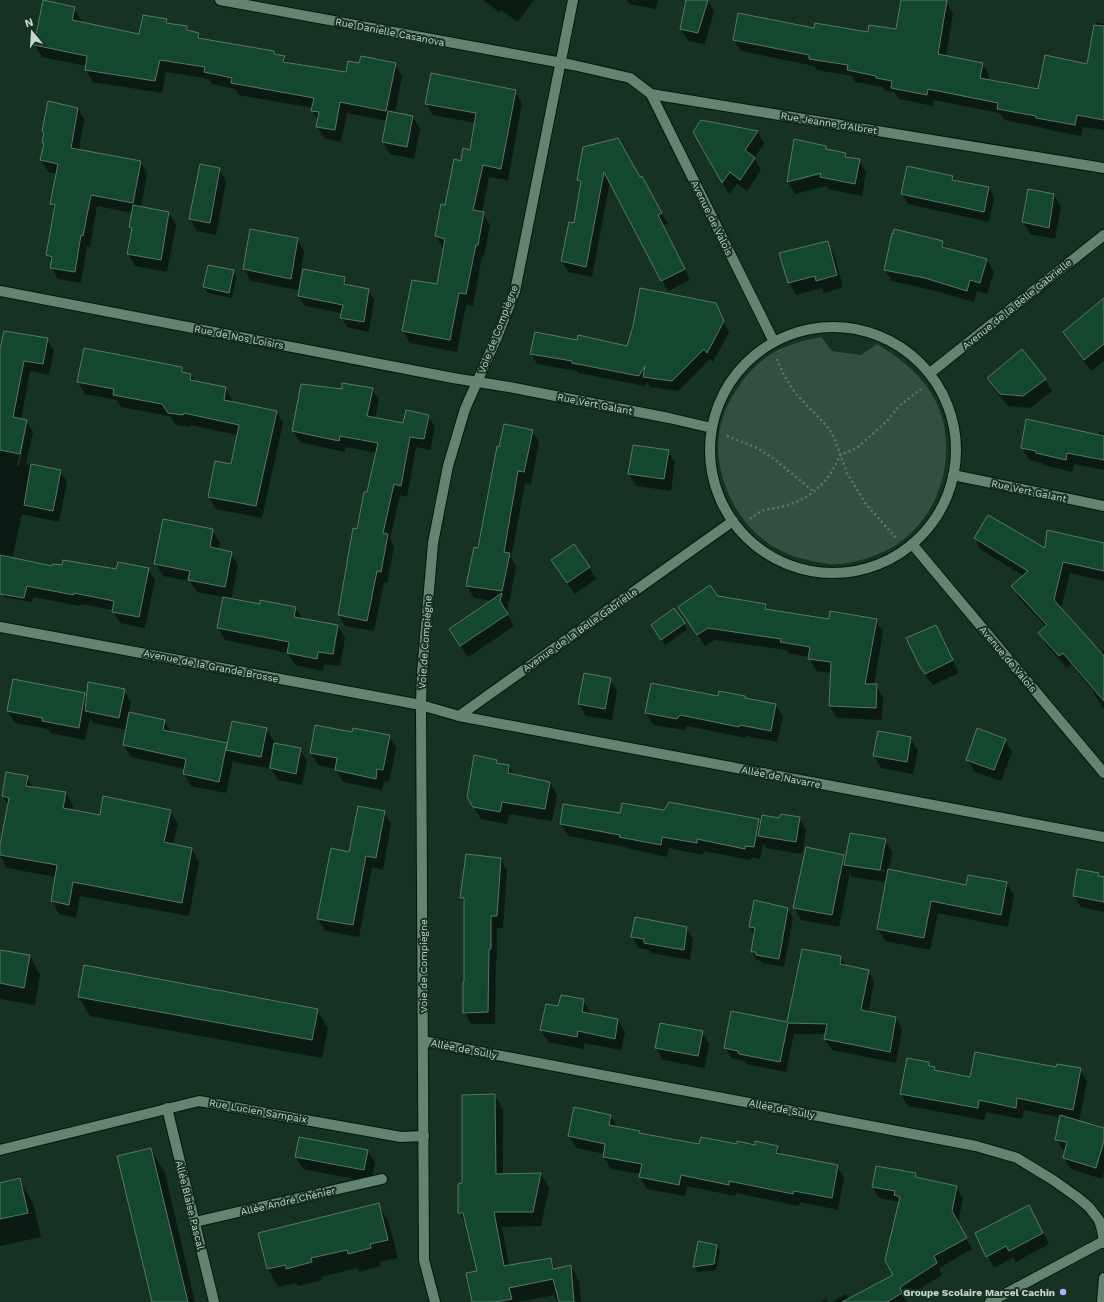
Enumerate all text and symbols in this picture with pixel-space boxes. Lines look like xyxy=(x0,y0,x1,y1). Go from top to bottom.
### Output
north arrow xyxy=(12,12,52,52)
text: N xyxy=(23,16,35,30)
street label: Rue Danielle Casanova xyxy=(334,16,446,48)
street label: Rue Jeanne d'Albret xyxy=(780,110,879,136)
street label: Avenue de Valois xyxy=(689,179,735,257)
street label: Avenue de la Belle Gabrielle xyxy=(960,256,1074,351)
street label: Voie de Compiègne xyxy=(476,283,520,375)
street label: Rue de Nos Loisirs xyxy=(193,323,285,351)
street label: Rue Vert Galant xyxy=(556,391,634,417)
street label: Rue Vert Galant xyxy=(990,478,1068,505)
street label: Avenue de la Belle Gabrielle xyxy=(521,586,640,674)
street label: Voie de Compiègne xyxy=(416,595,434,689)
street label: Avenue de Valois xyxy=(977,624,1039,694)
street label: Avenue de la Grande Brosse xyxy=(143,647,280,685)
street label: Allée de Navarre xyxy=(740,764,822,790)
street label: Voie de Compiègne xyxy=(418,919,429,1013)
street label: Allée de Sully xyxy=(430,1037,499,1061)
street label: Rue Lucien Sampaix xyxy=(208,1097,308,1125)
street label: Allée de Sully xyxy=(748,1097,817,1121)
street label: Allée Blaise Pascal xyxy=(174,1159,206,1251)
street label: Allée André Chénier xyxy=(240,1185,336,1217)
place label: Groupe Scolaire Marcel Cachin xyxy=(903,1287,1055,1298)
marker: Groupe Scolaire Marcel Cachin xyxy=(1058,1287,1068,1297)

